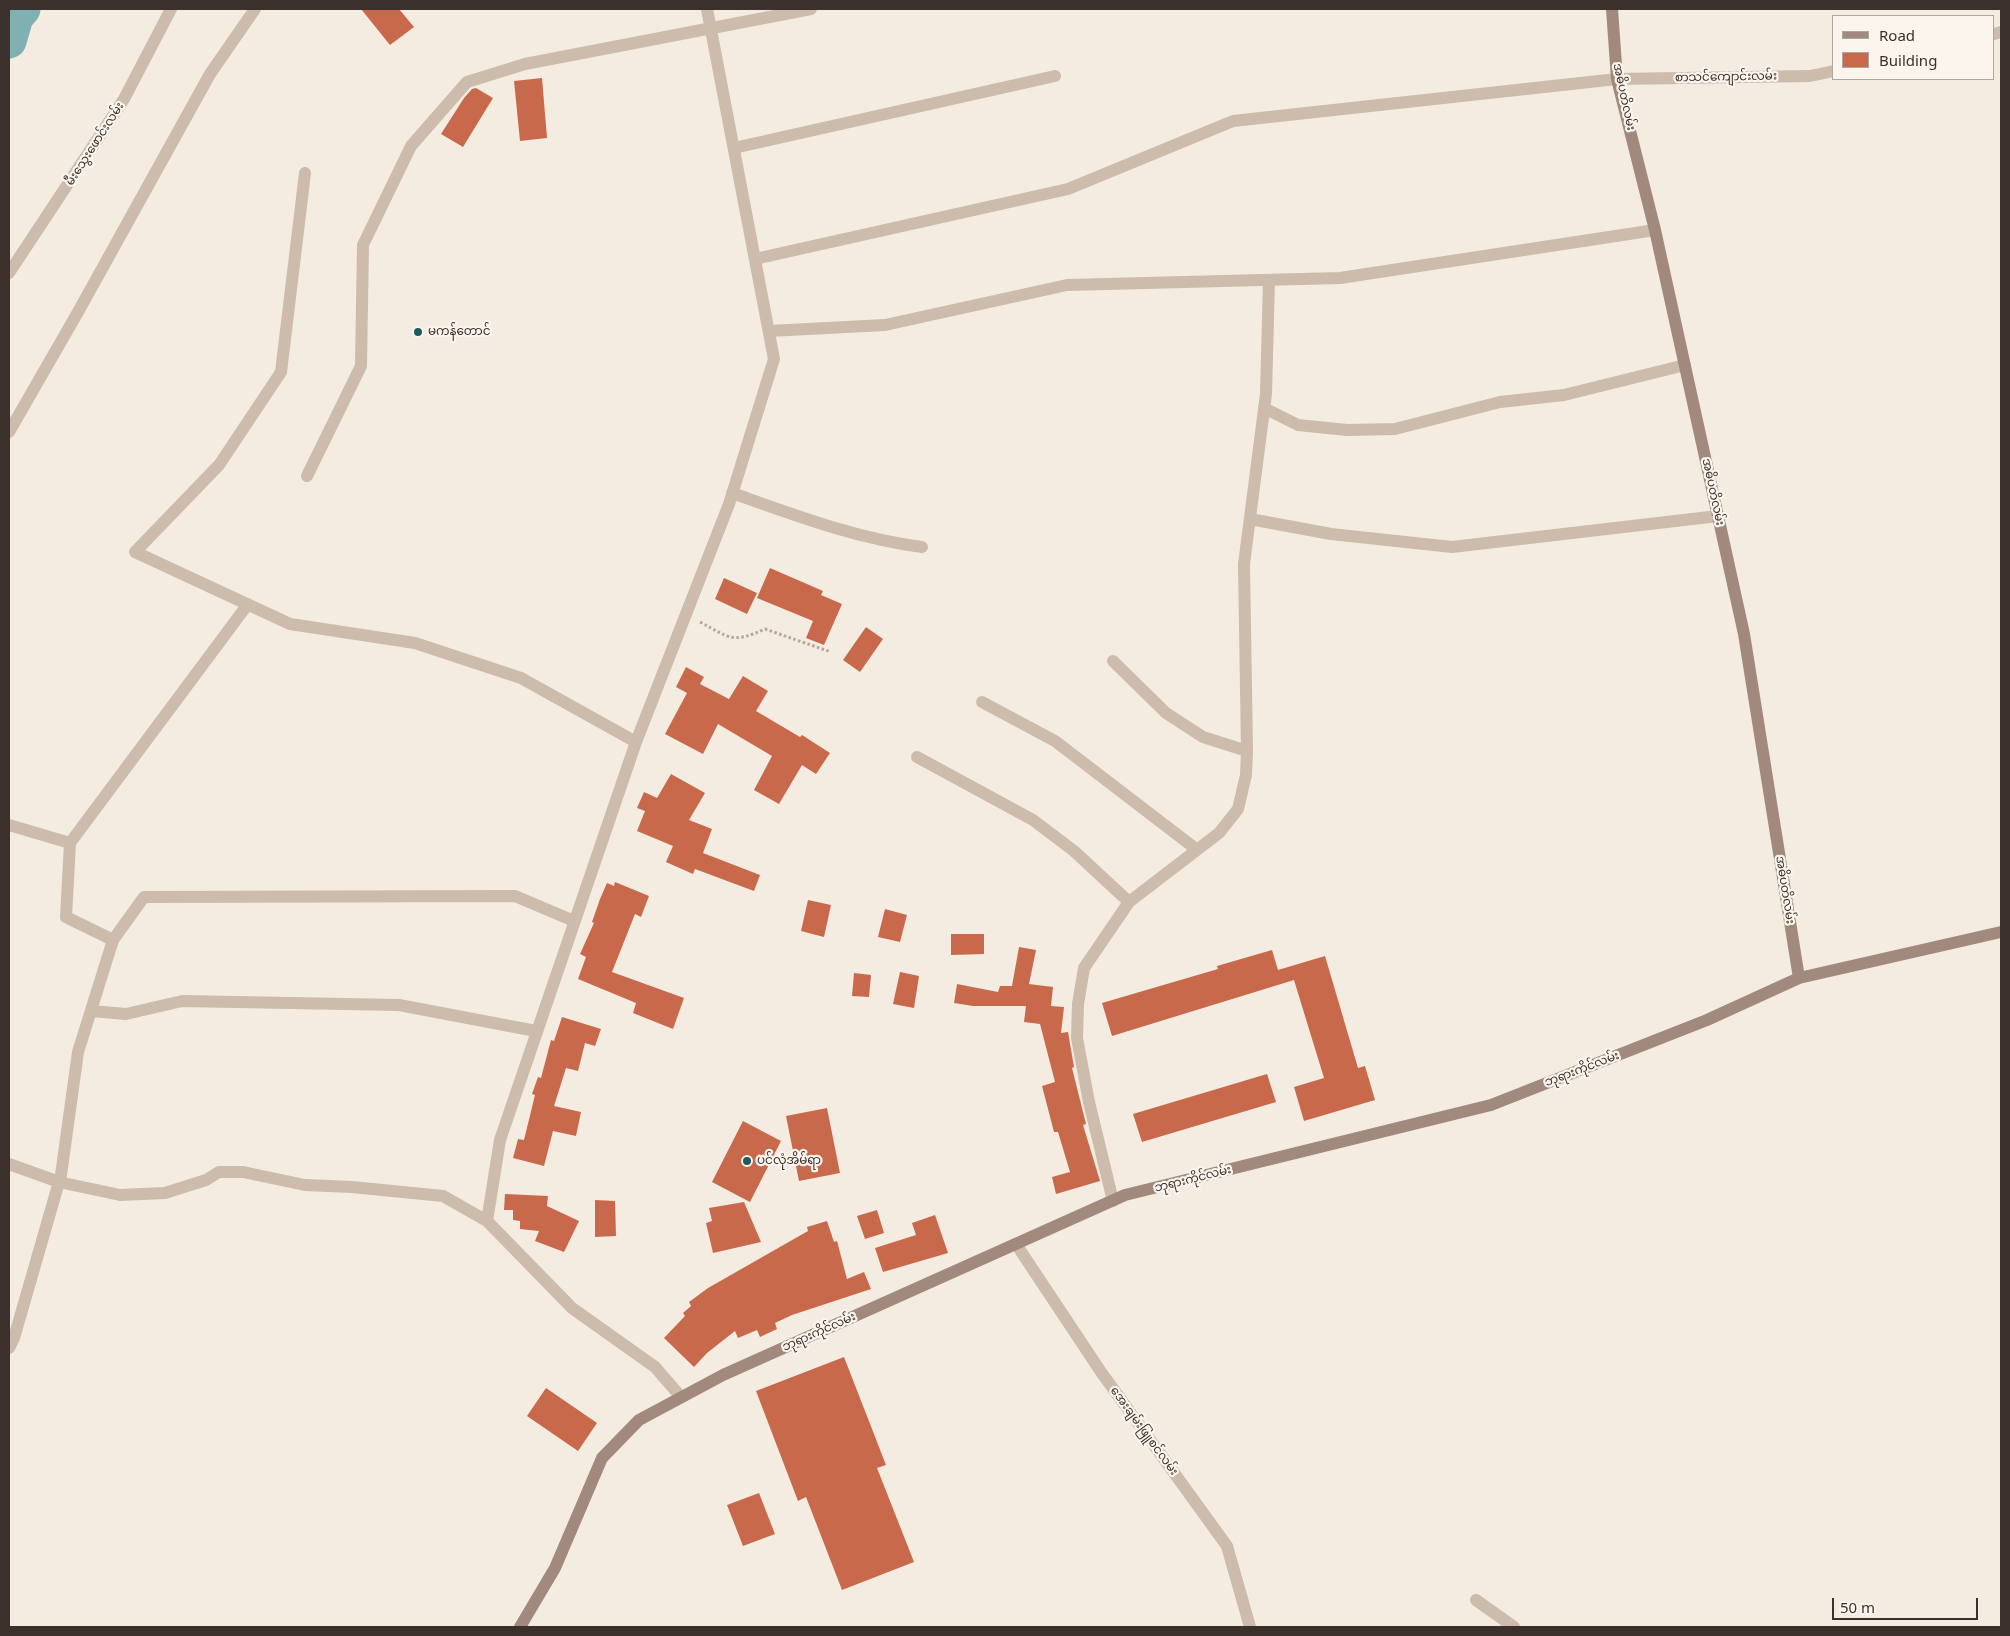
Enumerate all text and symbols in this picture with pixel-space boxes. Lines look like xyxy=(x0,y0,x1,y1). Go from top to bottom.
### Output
legend xyxy=(1832,15,1995,80)
text: Road xyxy=(1879,25,1915,45)
text: Building xyxy=(1879,50,1937,70)
street label: အဓိပတိလမ်း xyxy=(1610,62,1638,132)
street label: စာသင်ကျောင်းလမ်း xyxy=(1675,69,1777,85)
street label: မီးသွေးဖောင်းလမ်း xyxy=(63,100,127,188)
place label: မကန်တောင် xyxy=(428,325,491,339)
marker: မကန်တောင် xyxy=(412,326,424,338)
street label: အဓိပတိလမ်း xyxy=(1699,457,1727,527)
street label: အဓိပတိလမ်း xyxy=(1773,855,1797,925)
street label: ဘုရားကိုင်လမ်း xyxy=(1543,1048,1621,1090)
place label: ပင်လုံအိမ်ရာ xyxy=(757,1154,821,1168)
marker: ပင်လုံအိမ်ရာ xyxy=(741,1155,753,1167)
street label: ဘုရားကိုင်လမ်း xyxy=(1153,1163,1233,1195)
street label: ဘုရားကိုင်လမ်း xyxy=(780,1309,858,1355)
street label: အေးချမ်းဖြူစင်လမ်း xyxy=(1107,1384,1181,1478)
scale bar xyxy=(1835,1588,1981,1620)
text: 50 m xyxy=(1840,1597,1875,1617)

